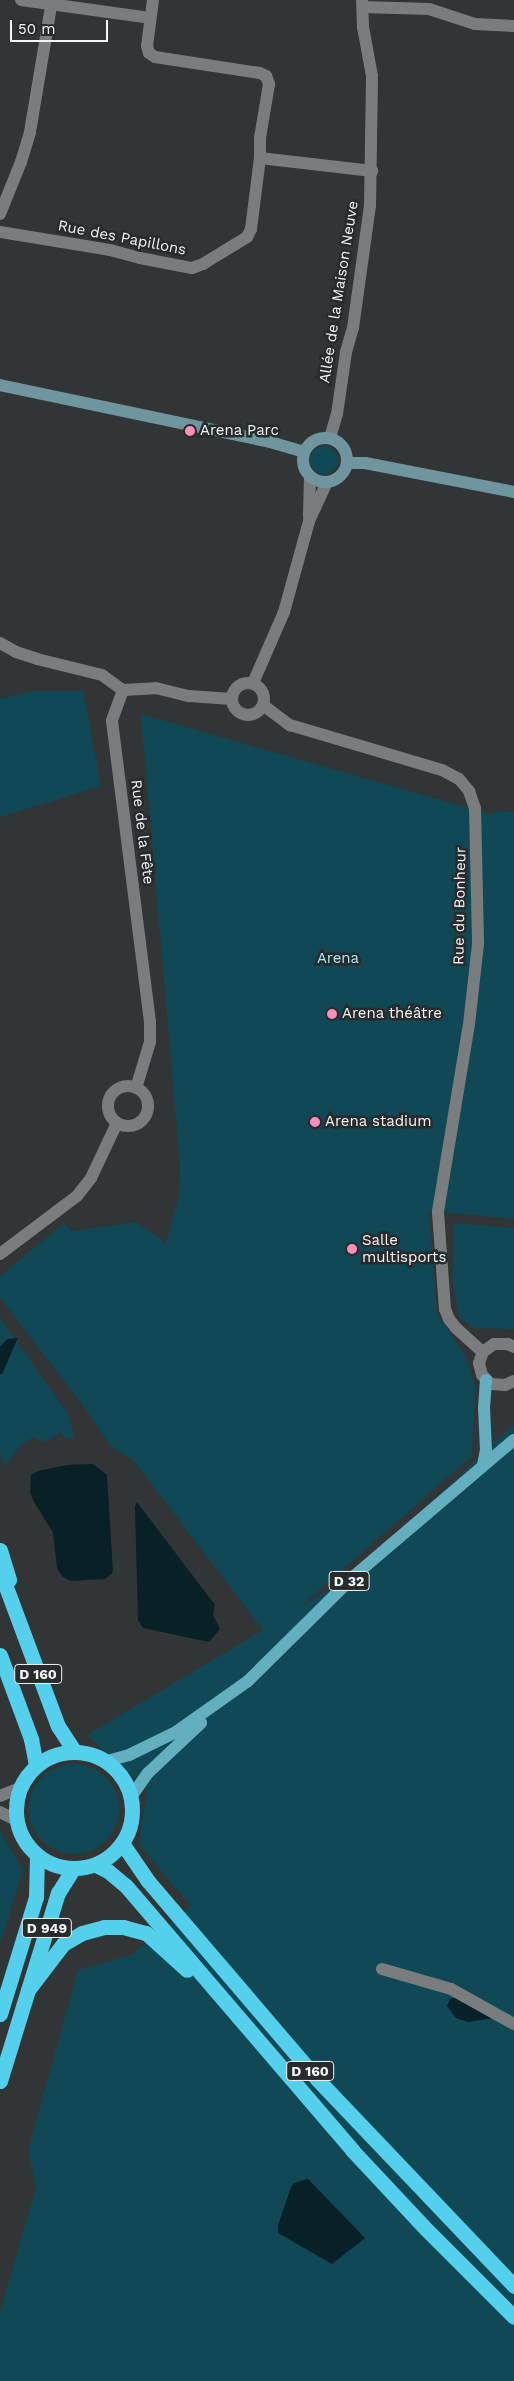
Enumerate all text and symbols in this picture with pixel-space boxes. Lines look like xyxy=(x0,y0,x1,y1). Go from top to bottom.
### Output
scale bar xyxy=(12,10,110,42)
text: 50 m xyxy=(18,20,55,38)
street label: Allée de la Maison Neuve xyxy=(316,199,362,385)
street label: Rue des Papillons xyxy=(56,217,188,259)
place label: Arena Parc xyxy=(200,422,279,440)
marker: Arena Parc xyxy=(184,425,196,437)
street label: Rue de la Fête xyxy=(127,778,157,886)
street label: Rue du Bonheur xyxy=(450,847,470,965)
park label: Arena xyxy=(317,950,359,968)
place label: Arena théâtre xyxy=(342,1005,443,1023)
marker: Arena théâtre xyxy=(326,1008,338,1020)
place label: Arena stadium xyxy=(325,1113,432,1131)
marker: Arena stadium xyxy=(309,1116,321,1128)
place label: Salle multisports xyxy=(362,1231,446,1266)
marker: Salle multisports xyxy=(346,1243,358,1255)
road number: D 32 xyxy=(328,1570,370,1592)
road number: D 160 xyxy=(13,1662,63,1686)
road number: D 949 xyxy=(21,1916,73,1940)
road number: D 160 xyxy=(285,2060,335,2082)

